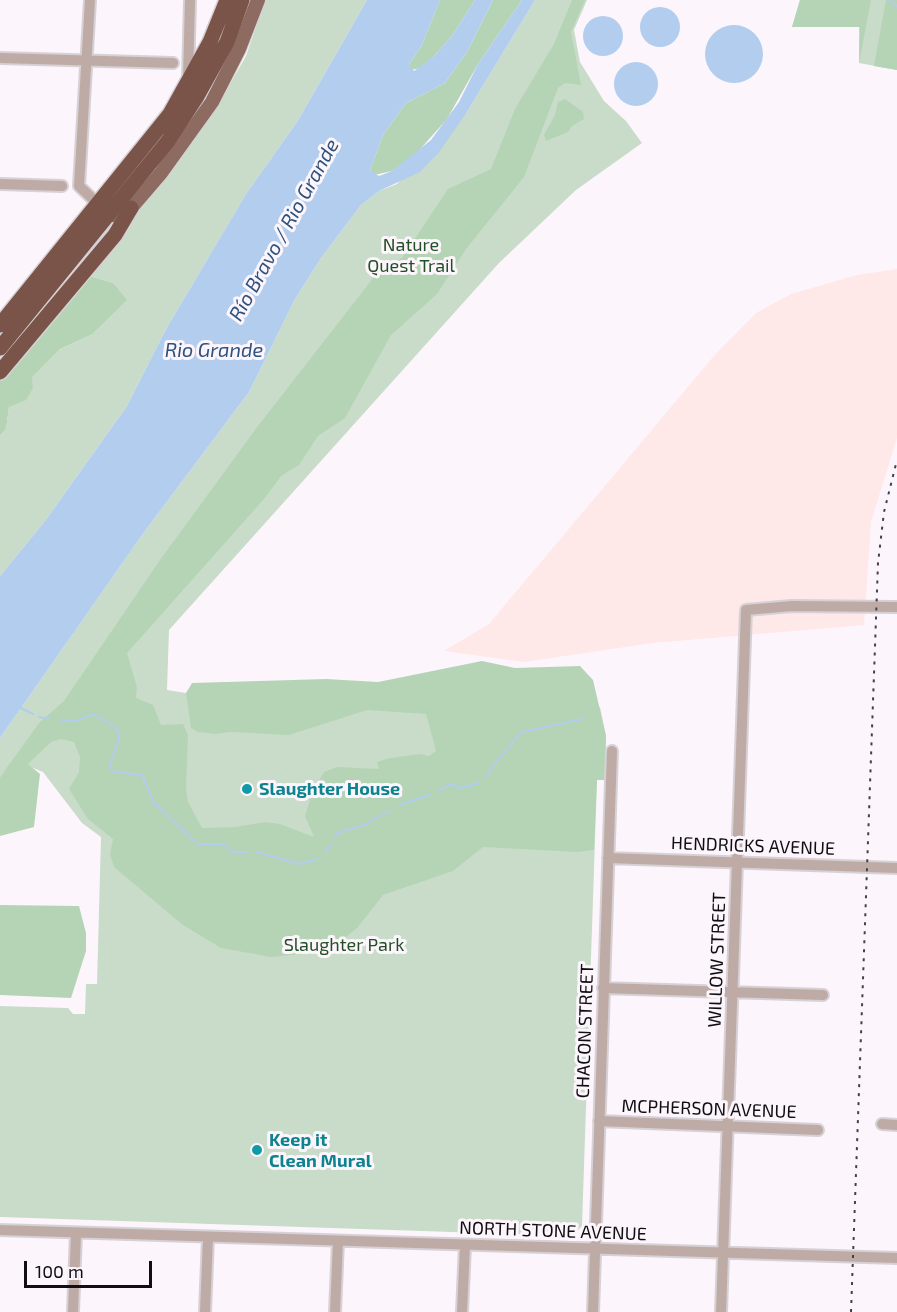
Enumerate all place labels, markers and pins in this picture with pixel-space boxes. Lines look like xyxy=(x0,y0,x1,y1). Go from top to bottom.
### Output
place label: Slaughter House xyxy=(259,778,400,800)
marker: Slaughter House xyxy=(240,782,254,796)
place label: Keep it Clean Mural xyxy=(269,1129,372,1172)
marker: Keep it Clean Mural xyxy=(250,1143,264,1157)

